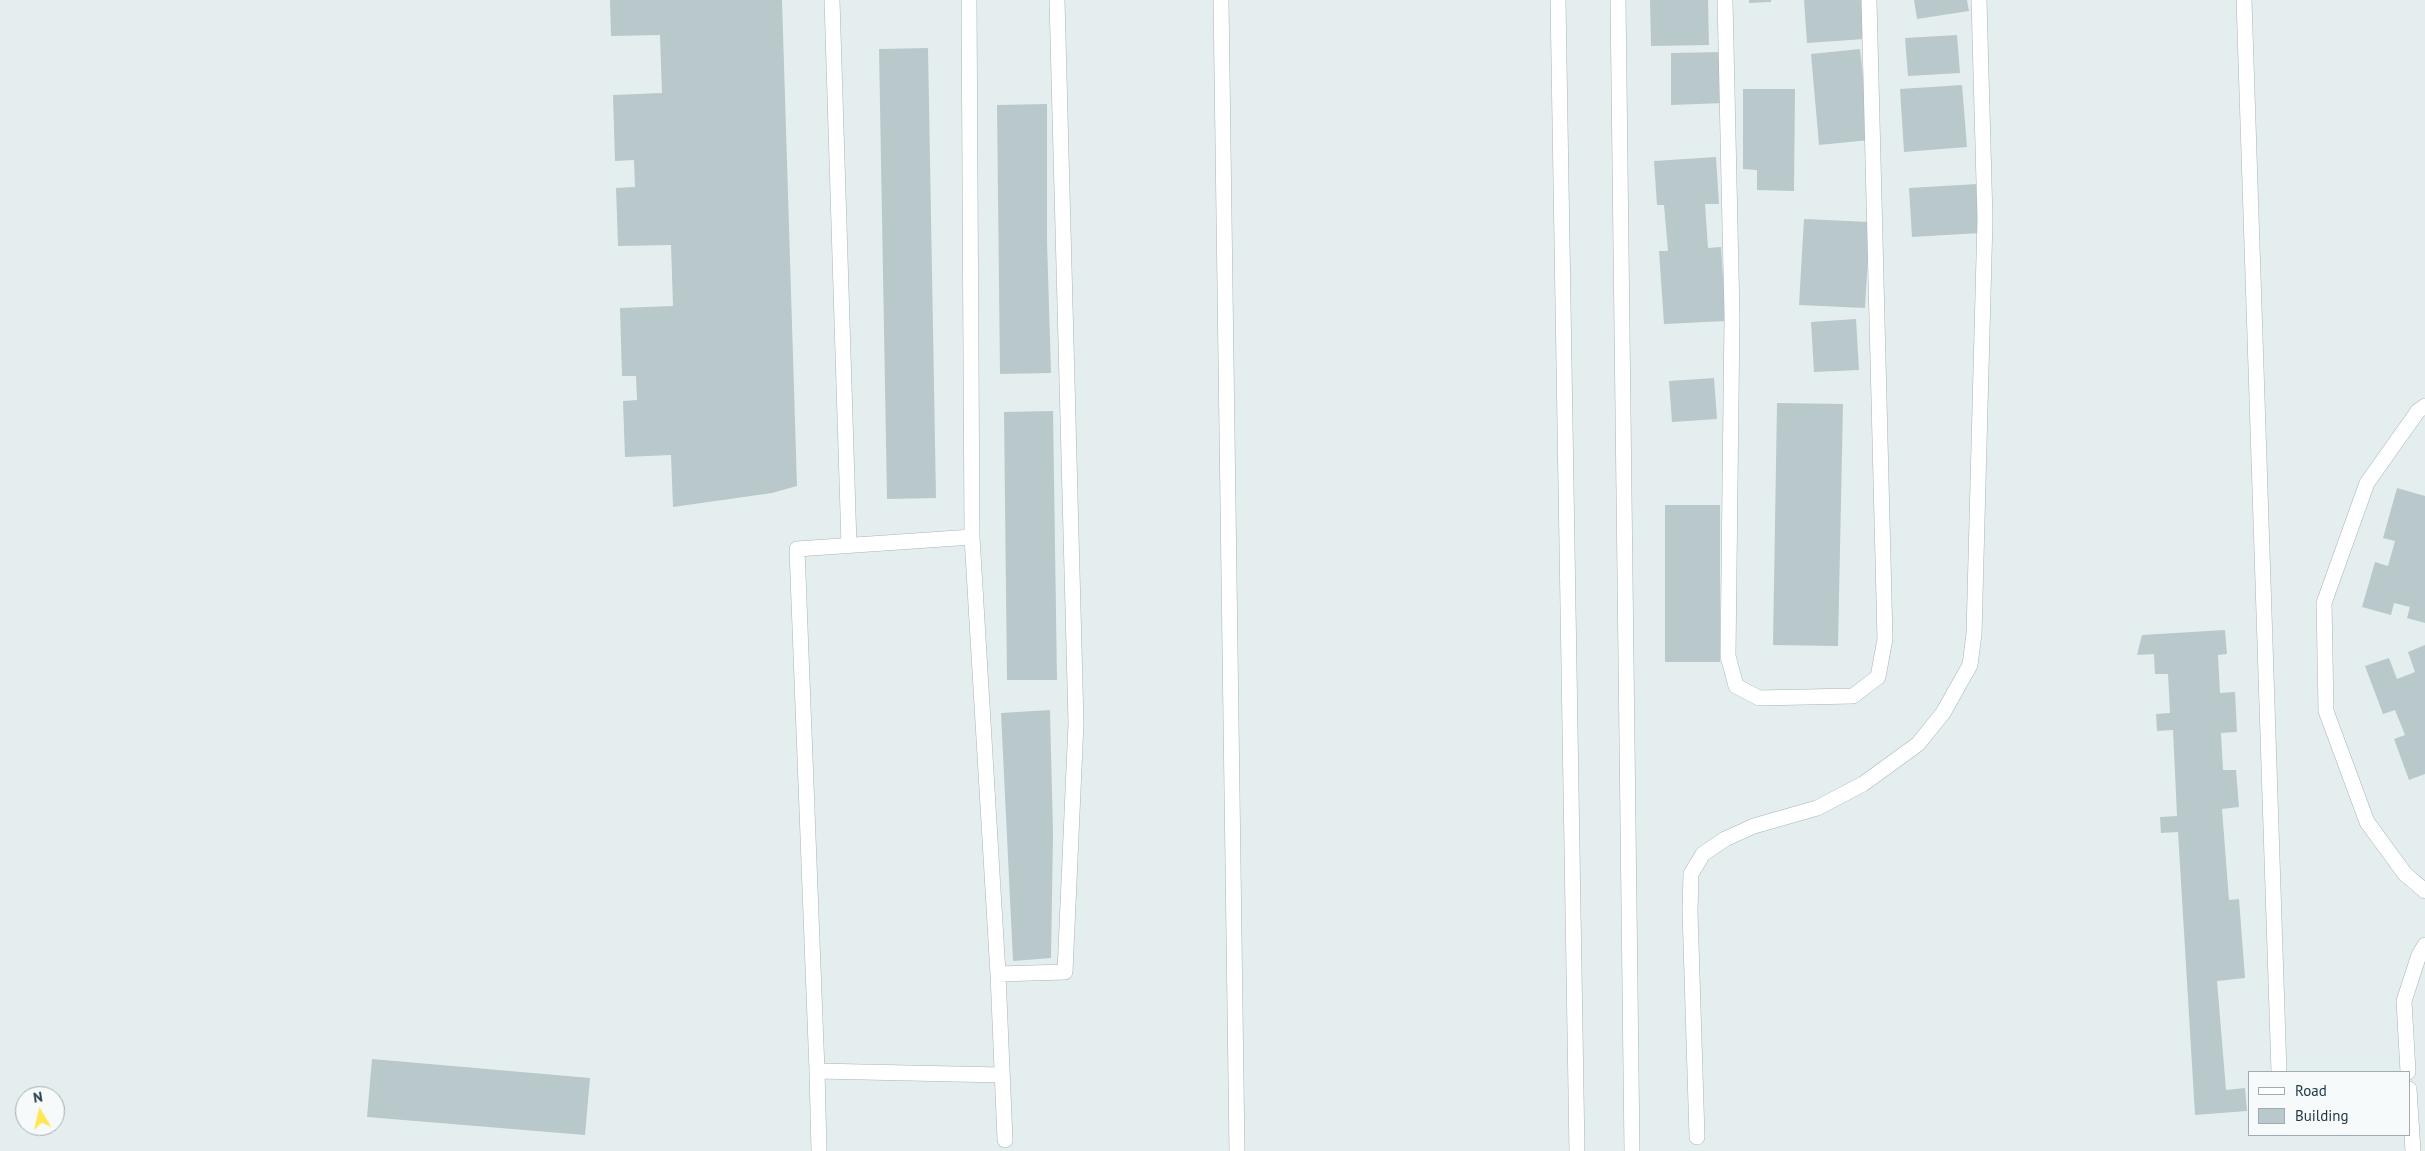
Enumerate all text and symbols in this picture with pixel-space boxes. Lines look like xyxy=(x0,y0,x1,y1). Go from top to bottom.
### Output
legend xyxy=(2248,1071,2410,1136)
text: Road xyxy=(2295,1081,2327,1100)
north arrow xyxy=(15,1086,65,1136)
text: N xyxy=(32,1088,44,1107)
text: Building xyxy=(2295,1106,2349,1125)

